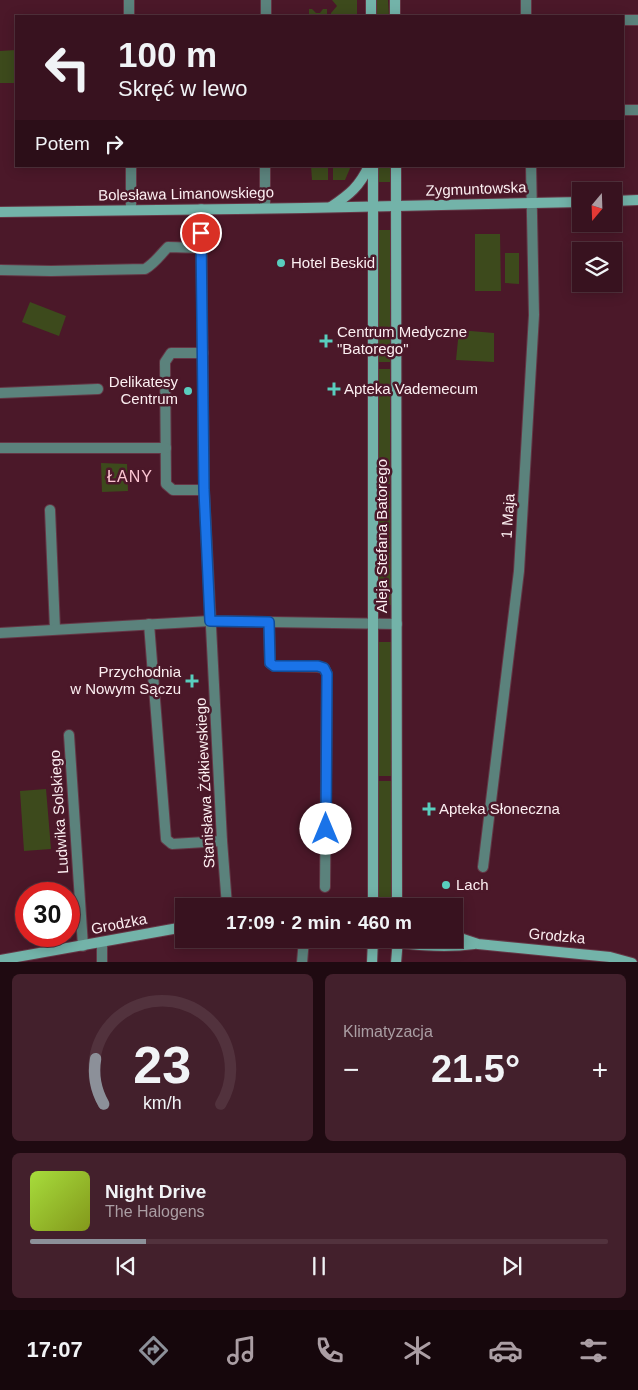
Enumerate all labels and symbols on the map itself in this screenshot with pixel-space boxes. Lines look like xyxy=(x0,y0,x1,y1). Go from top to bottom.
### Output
street label: Zygmuntowska xyxy=(425,178,527,199)
north arrow xyxy=(572,182,622,232)
street label: Bolesława Limanowskiego xyxy=(98,183,274,204)
pin xyxy=(180,212,222,254)
place label: Hotel Beskid xyxy=(291,254,375,271)
marker: Hotel Beskid xyxy=(275,257,287,269)
place label: Centrum Medyczne "Batorego" xyxy=(337,323,467,357)
marker: Centrum Medyczne "Batorego" xyxy=(319,334,333,348)
place label: Delikatesy Centrum xyxy=(109,373,178,407)
place label: Apteka Vademecum xyxy=(344,380,478,397)
marker: Apteka Vademecum xyxy=(328,383,340,395)
marker: Delikatesy Centrum xyxy=(182,385,194,397)
street label: Aleja Stefana Batorego xyxy=(373,459,390,613)
district label: ŁANY xyxy=(107,468,153,485)
street label: 1 Maja xyxy=(497,492,518,539)
place label: Przychodnia w Nowym Sączu xyxy=(69,663,182,697)
marker: Przychodnia w Nowym Sączu xyxy=(185,674,199,688)
street label: Stanisława Żółkiewskiego xyxy=(192,697,217,869)
street label: Ludwika Solskiego xyxy=(46,749,71,875)
place label: Apteka Słoneczna xyxy=(439,800,561,817)
position arrow xyxy=(299,802,351,854)
marker: Apteka Słoneczna xyxy=(423,803,435,815)
place label: Lach xyxy=(456,876,489,893)
marker: Lach xyxy=(440,879,452,891)
speed limit sign: 30 xyxy=(15,882,80,947)
street label: Grodzka xyxy=(89,910,149,937)
street label: Grodzka xyxy=(528,925,587,946)

